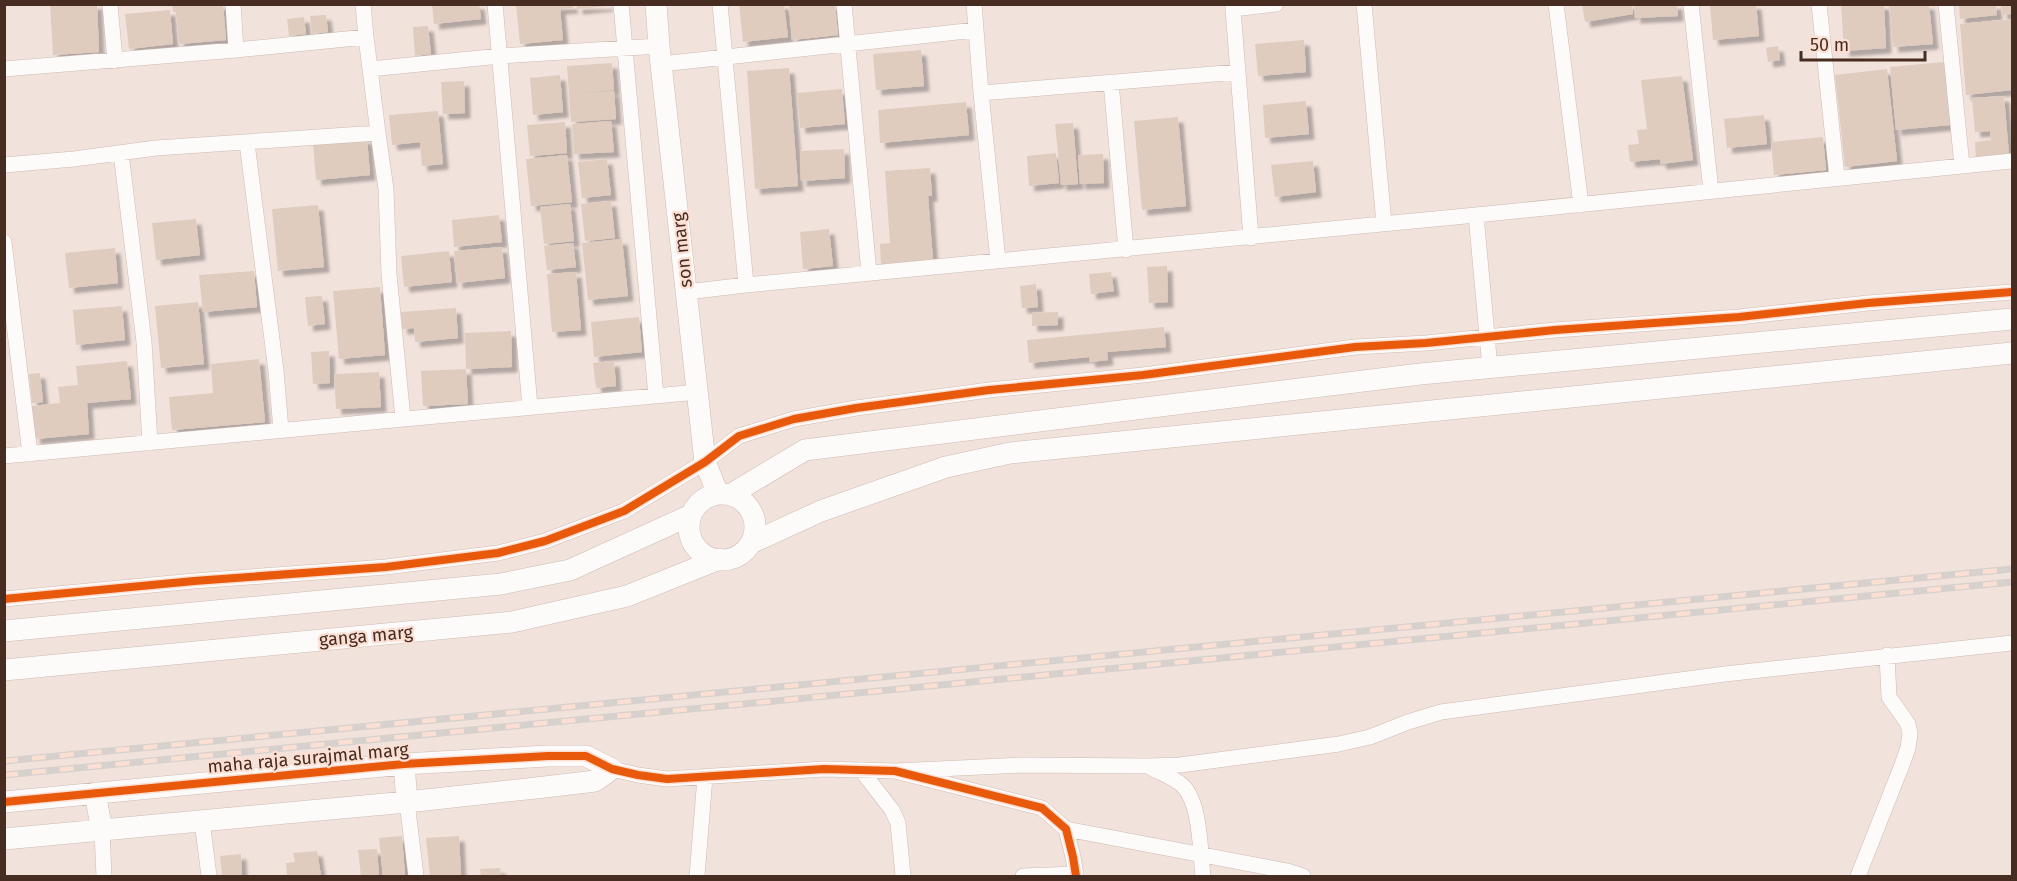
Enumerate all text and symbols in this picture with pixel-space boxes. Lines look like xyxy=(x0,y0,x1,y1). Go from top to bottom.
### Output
scale bar xyxy=(1801,24,1926,62)
text: 50 m xyxy=(1810,34,1849,56)
street label: son marg xyxy=(667,211,697,289)
street label: ganga marg xyxy=(318,621,415,651)
street label: maha raja surajmal marg xyxy=(206,738,410,778)

